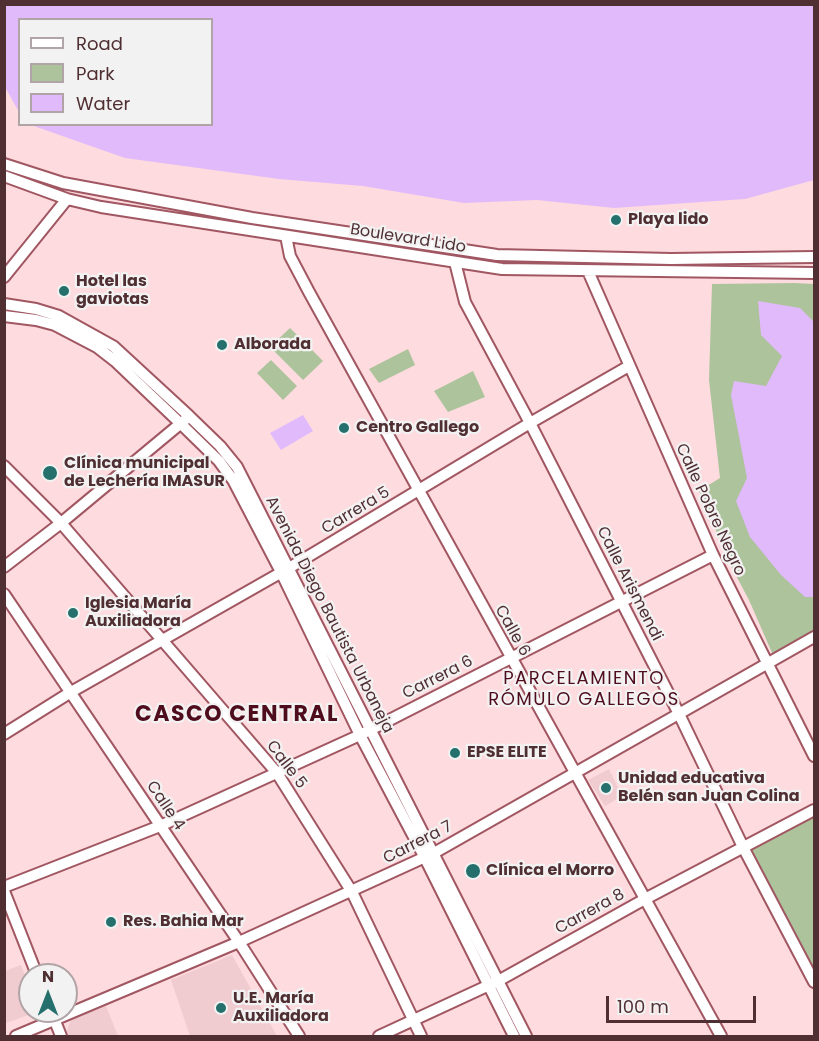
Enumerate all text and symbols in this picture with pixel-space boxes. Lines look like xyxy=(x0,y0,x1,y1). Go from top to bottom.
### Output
legend xyxy=(18,18,213,126)
text: Road xyxy=(76,31,123,56)
text: Park xyxy=(76,61,115,86)
text: Water xyxy=(76,91,130,116)
place label: Playa lido xyxy=(628,210,708,230)
marker: Playa lido xyxy=(609,213,623,227)
street label: Boulevard Lido xyxy=(349,220,467,258)
place label: Hotel las gaviotas xyxy=(76,272,149,310)
marker: Hotel las gaviotas xyxy=(57,284,71,298)
place label: Alborada xyxy=(234,335,311,355)
marker: Alborada xyxy=(215,338,229,352)
place label: Centro Gallego xyxy=(356,418,479,438)
marker: Centro Gallego xyxy=(337,421,351,435)
street label: Calle Pobre Negro xyxy=(671,441,749,579)
place label: Clínica municipal de Lechería IMASUR xyxy=(64,454,225,492)
marker: Clínica municipal de Lechería IMASUR xyxy=(41,464,59,482)
street label: Carrera 5 xyxy=(318,483,394,539)
street label: Avenida Diego Bautista Urbaneja xyxy=(261,493,397,737)
street label: Calle Arismendi xyxy=(592,524,666,644)
place label: Iglesia María Auxiliadora xyxy=(85,594,191,632)
street label: Calle 6 xyxy=(490,602,534,660)
marker: Iglesia María Auxiliadora xyxy=(66,606,80,620)
street label: Carrera 6 xyxy=(400,652,476,704)
district label: PARCELAMIENTO RÓMULO GALLEGOS xyxy=(488,668,680,710)
district label: CASCO CENTRAL xyxy=(135,702,339,728)
street label: Calle 5 xyxy=(262,737,310,793)
place label: EPSE ELITE xyxy=(467,743,547,763)
marker: EPSE ELITE xyxy=(448,746,462,760)
place label: Unidad educativa Belén san Juan Colina xyxy=(618,769,800,807)
street label: Calle 4 xyxy=(142,778,188,834)
marker: Unidad educativa Belén san Juan Colina xyxy=(599,781,613,795)
street label: Carrera 7 xyxy=(380,817,456,869)
place label: Clínica el Morro xyxy=(486,861,614,881)
marker: Clínica el Morro xyxy=(464,862,482,880)
street label: Carrera 8 xyxy=(552,885,628,939)
place label: Res. Bahia Mar xyxy=(123,912,244,932)
marker: Res. Bahia Mar xyxy=(104,915,118,929)
north arrow xyxy=(18,963,78,1023)
text: N xyxy=(42,965,54,988)
scale bar xyxy=(609,984,759,1022)
place label: U.E. María Auxiliadora xyxy=(233,989,329,1027)
text: 100 m xyxy=(617,994,669,1019)
marker: U.E. María Auxiliadora xyxy=(214,1001,228,1015)

